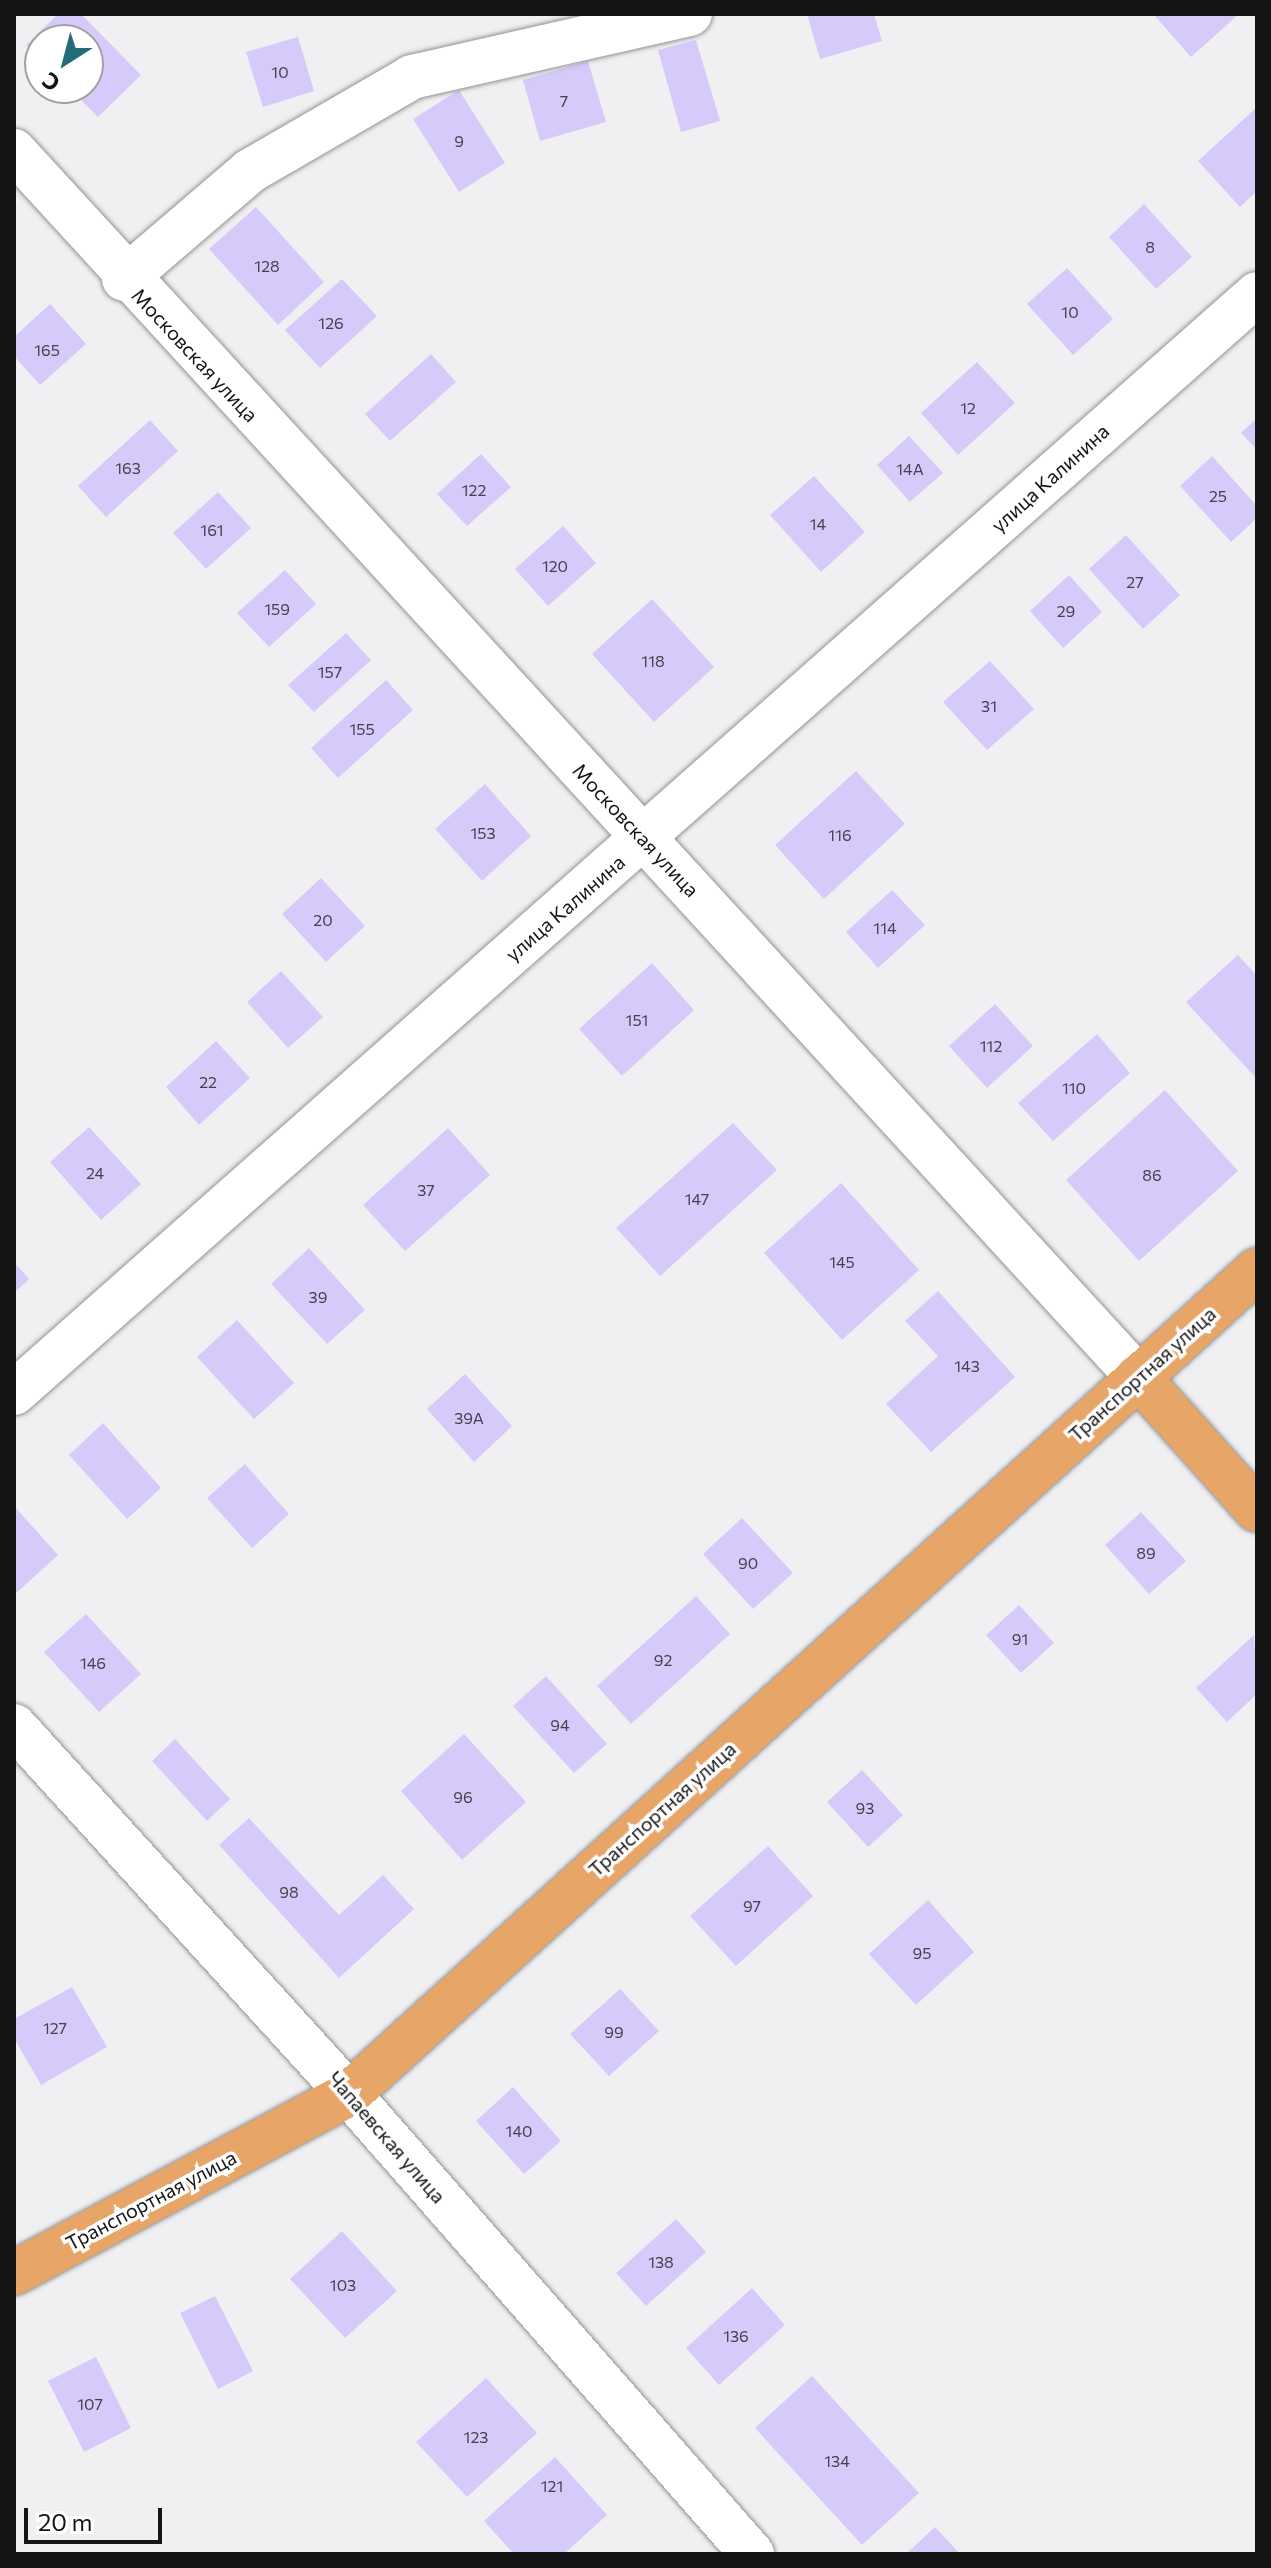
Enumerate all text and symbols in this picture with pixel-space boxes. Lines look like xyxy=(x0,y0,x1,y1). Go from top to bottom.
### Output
north arrow xyxy=(24,24,104,104)
house number: 10 xyxy=(271,62,289,82)
text: С xyxy=(37,67,65,98)
house number: 7 xyxy=(560,91,568,111)
house number: 9 xyxy=(454,131,464,151)
house number: 8 xyxy=(1145,237,1155,257)
house number: 128 xyxy=(254,256,280,276)
street label: Московская улица xyxy=(127,283,263,427)
house number: 10 xyxy=(1061,302,1079,322)
house number: 126 xyxy=(318,313,344,333)
house number: 165 xyxy=(34,340,60,360)
house number: 12 xyxy=(960,398,976,418)
street label: улица Калинина xyxy=(986,419,1114,537)
house number: 163 xyxy=(115,458,141,478)
house number: 14А xyxy=(896,459,924,479)
house number: 122 xyxy=(462,480,486,500)
house number: 25 xyxy=(1209,486,1227,506)
house number: 14 xyxy=(810,514,826,534)
house number: 161 xyxy=(200,520,224,540)
house number: 120 xyxy=(542,556,568,576)
house number: 27 xyxy=(1126,572,1144,592)
house number: 159 xyxy=(264,599,290,619)
house number: 29 xyxy=(1057,601,1075,621)
house number: 118 xyxy=(641,651,665,671)
house number: 157 xyxy=(318,662,342,682)
house number: 31 xyxy=(981,696,997,716)
house number: 155 xyxy=(349,719,375,739)
street label: Московская улица xyxy=(568,758,704,902)
house number: 153 xyxy=(470,823,496,843)
house number: 116 xyxy=(828,825,852,845)
street label: улица Калинина xyxy=(501,850,629,966)
house number: 20 xyxy=(313,910,333,930)
house number: 114 xyxy=(873,918,897,938)
house number: 151 xyxy=(626,1010,648,1030)
house number: 112 xyxy=(980,1036,1002,1056)
house number: 22 xyxy=(199,1072,217,1092)
house number: 110 xyxy=(1062,1078,1086,1098)
house number: 24 xyxy=(86,1163,104,1183)
house number: 86 xyxy=(1142,1165,1162,1185)
house number: 37 xyxy=(417,1180,435,1200)
house number: 147 xyxy=(685,1189,709,1209)
house number: 145 xyxy=(829,1252,855,1272)
house number: 39 xyxy=(309,1287,327,1307)
street label: Транспортная улица xyxy=(1064,1302,1220,1446)
house number: 143 xyxy=(954,1356,980,1376)
house number: 39А xyxy=(454,1408,484,1428)
house number: 89 xyxy=(1136,1543,1156,1563)
house number: 90 xyxy=(738,1553,758,1573)
house number: 91 xyxy=(1012,1629,1028,1649)
house number: 92 xyxy=(654,1650,672,1670)
house number: 146 xyxy=(80,1653,106,1673)
house number: 94 xyxy=(550,1715,570,1735)
street label: Транспортная улица xyxy=(584,1737,740,1881)
house number: 96 xyxy=(453,1787,473,1807)
house number: 93 xyxy=(856,1798,874,1818)
house number: 98 xyxy=(279,1882,299,1902)
house number: 97 xyxy=(743,1896,761,1916)
house number: 95 xyxy=(913,1943,931,1963)
house number: 127 xyxy=(43,2018,67,2038)
house number: 99 xyxy=(604,2022,624,2042)
street label: Чапаевская улица xyxy=(323,2066,451,2208)
house number: 140 xyxy=(506,2121,532,2141)
street label: Транспортная улица xyxy=(62,2145,240,2255)
house number: 138 xyxy=(648,2252,674,2272)
house number: 103 xyxy=(330,2275,356,2295)
house number: 136 xyxy=(723,2326,749,2346)
house number: 107 xyxy=(77,2394,103,2414)
house number: 123 xyxy=(464,2427,488,2447)
house number: 134 xyxy=(824,2451,850,2471)
house number: 121 xyxy=(541,2476,563,2496)
scale bar xyxy=(28,2492,166,2542)
text: 20 m xyxy=(38,2507,92,2536)

